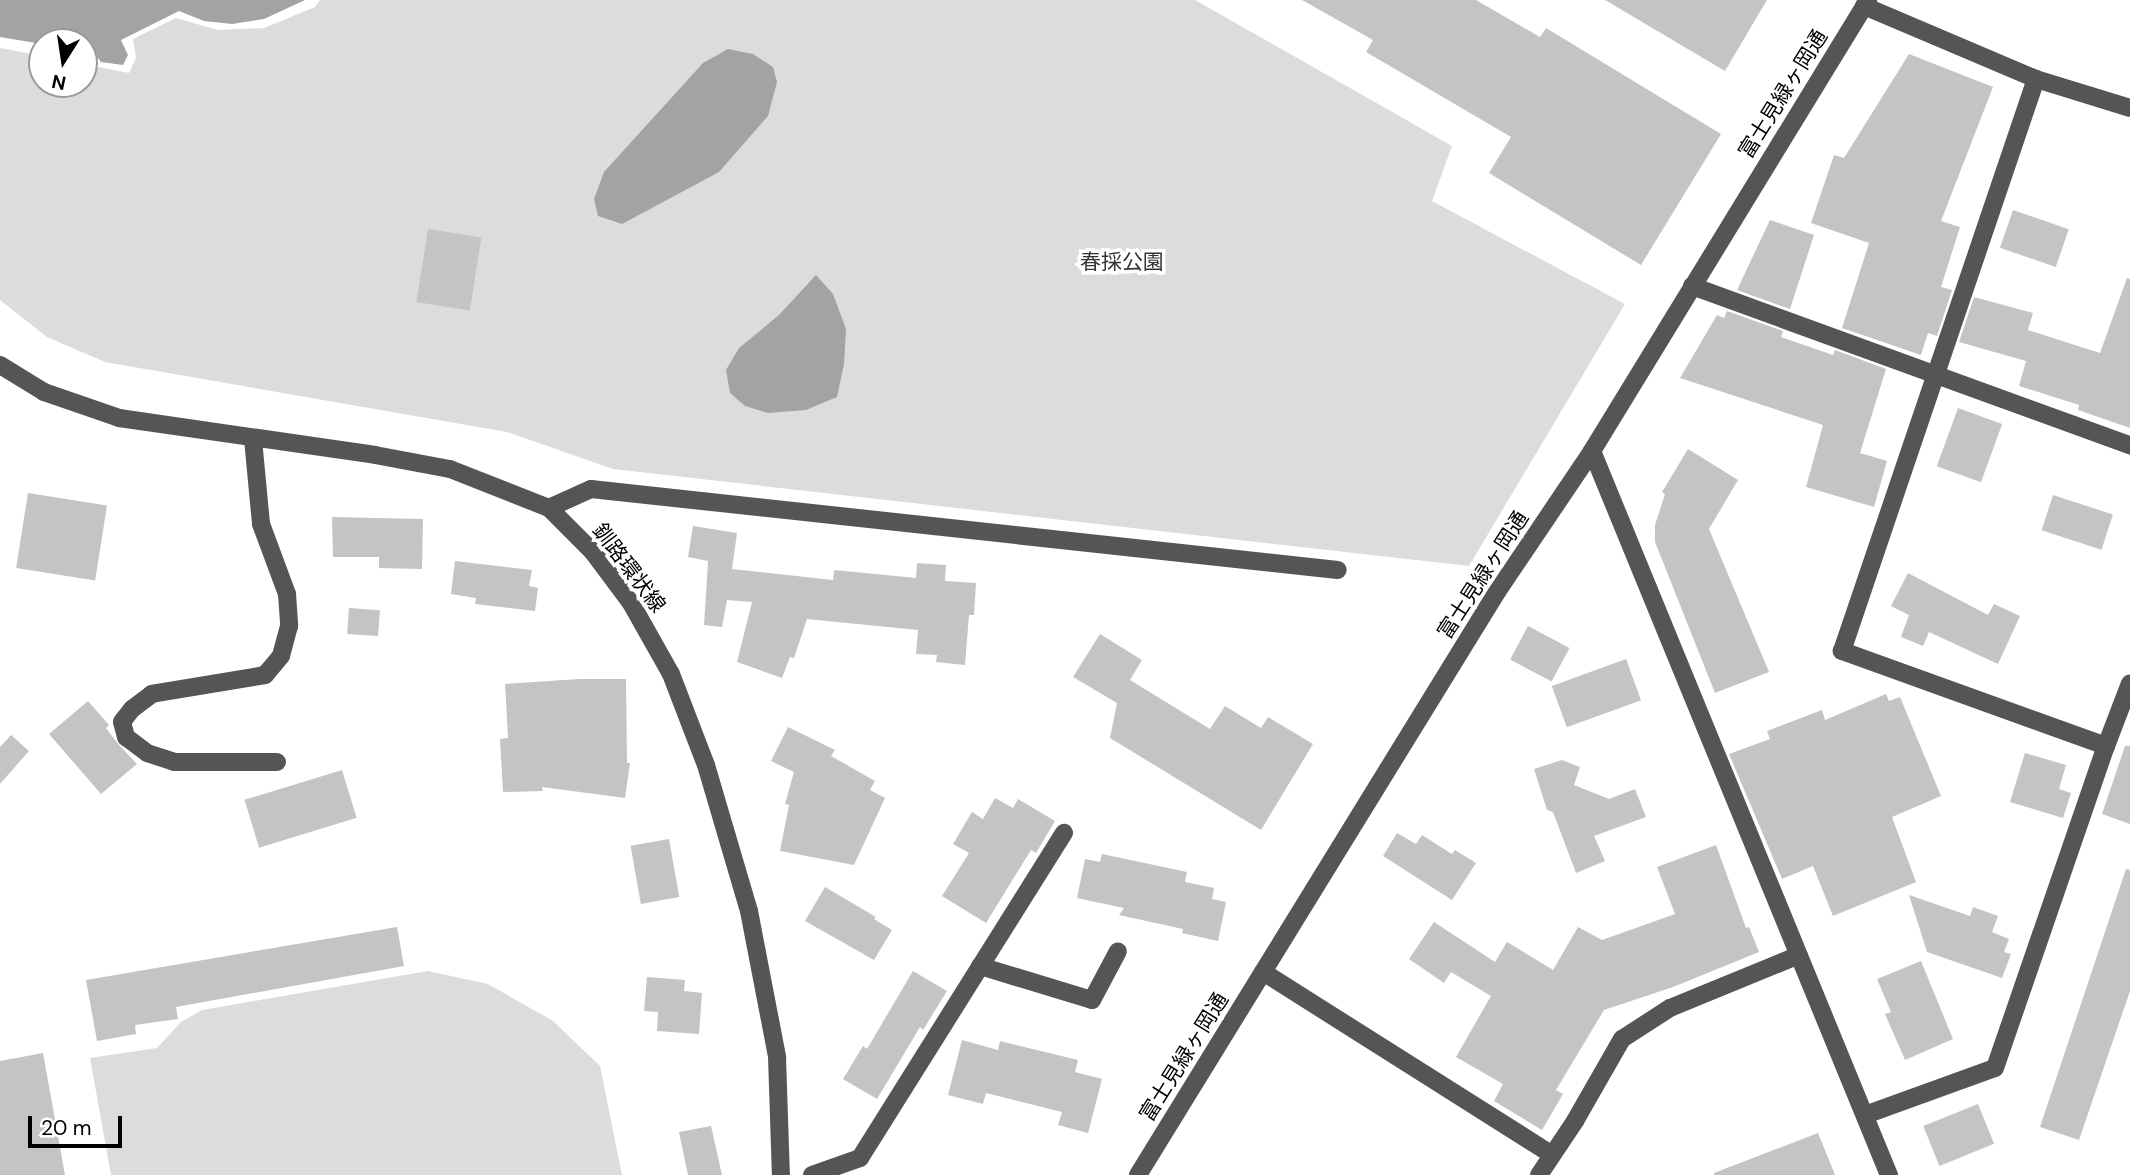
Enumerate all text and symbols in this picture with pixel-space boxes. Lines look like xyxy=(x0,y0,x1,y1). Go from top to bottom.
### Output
street label: 富士見緑ヶ岡通 xyxy=(1733,25,1833,163)
north arrow xyxy=(28,28,98,98)
text: N xyxy=(50,68,68,96)
park label: 春採公園 xyxy=(1080,249,1164,275)
street label: 富士見緑ヶ岡通 xyxy=(1432,506,1534,644)
street label: 釧路環状線 xyxy=(587,518,671,618)
street label: 富士見緑ヶ岡通 xyxy=(1134,988,1234,1126)
scale bar xyxy=(32,1102,126,1146)
text: 20 m xyxy=(41,1114,92,1142)

